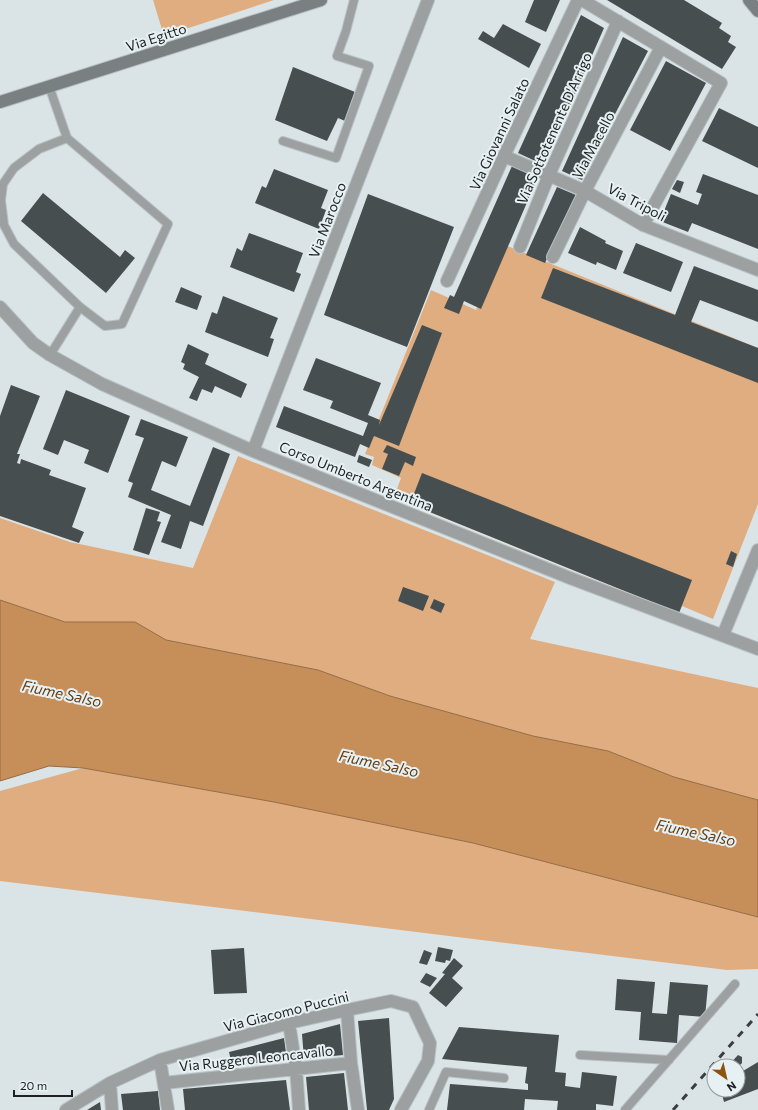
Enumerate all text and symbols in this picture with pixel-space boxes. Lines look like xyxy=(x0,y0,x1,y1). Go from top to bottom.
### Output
street label: Via Egitto xyxy=(124,19,188,55)
street label: Via Sottotenente D'Arrigo xyxy=(513,50,595,206)
street label: Via Giovanni Salato xyxy=(465,75,533,193)
street label: Via Macello xyxy=(568,109,618,181)
street label: Via Tripoli xyxy=(605,179,669,225)
street label: Via Marocco xyxy=(305,180,349,260)
street label: Corso Umberto Argentina xyxy=(277,437,435,515)
water label: Fiume Salso xyxy=(21,676,103,710)
water label: Fiume Salso xyxy=(338,746,420,780)
water label: Fiume Salso xyxy=(655,815,737,849)
street label: Via Giacomo Puccini xyxy=(222,987,350,1035)
street label: Via Ruggero Leoncavallo xyxy=(178,1041,334,1075)
north arrow xyxy=(706,1058,746,1098)
scale bar xyxy=(14,1072,72,1098)
text: 20 m xyxy=(20,1078,47,1092)
text: N xyxy=(725,1079,739,1094)

